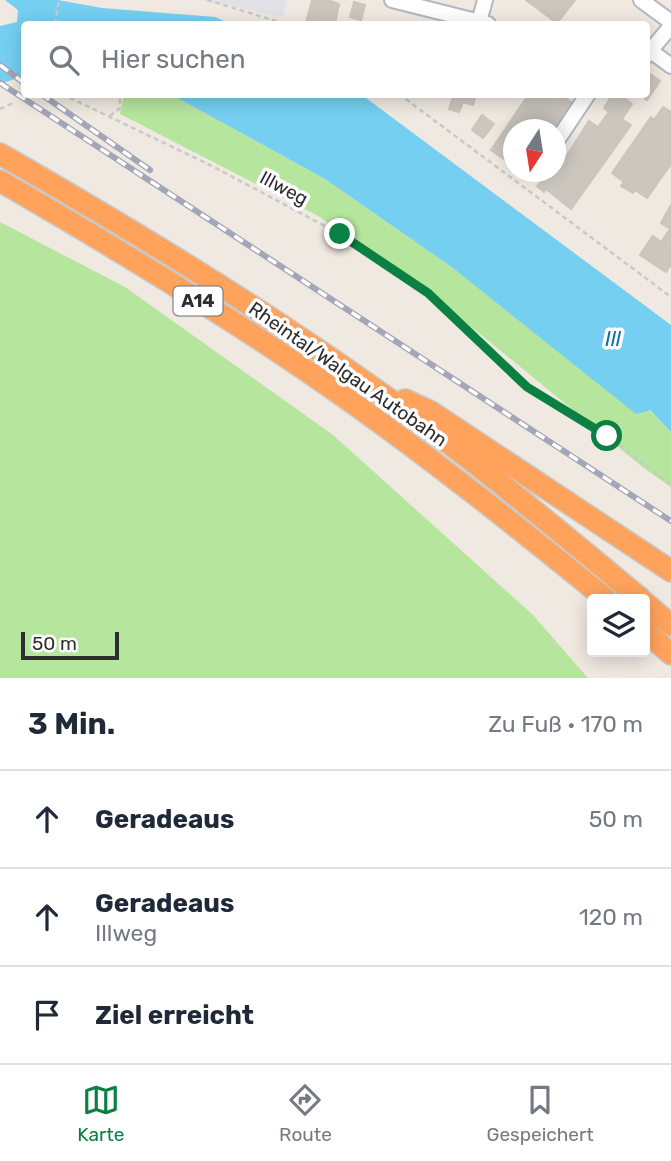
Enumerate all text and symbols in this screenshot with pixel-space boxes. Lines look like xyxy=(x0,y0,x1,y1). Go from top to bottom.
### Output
search box xyxy=(21,21,650,98)
icon: search xyxy=(45,41,83,79)
text: Hier suchen xyxy=(101,44,246,75)
north arrow xyxy=(503,119,566,182)
street label: Illweg xyxy=(256,166,312,210)
route end xyxy=(324,218,355,249)
road number: A14 xyxy=(174,286,222,316)
street label: Rheintal/Walgau Autobahn xyxy=(244,297,452,451)
water label: Ill xyxy=(605,326,622,351)
route start xyxy=(591,420,622,451)
map controls xyxy=(587,594,650,657)
button: layers xyxy=(587,594,650,657)
scale bar xyxy=(21,629,119,661)
text: 50 m xyxy=(32,632,77,655)
text: 3 Min. xyxy=(28,706,115,742)
text: Zu Fuß · 170 m xyxy=(488,710,643,738)
icon: ahead xyxy=(28,800,66,838)
text: Geradeaus xyxy=(95,804,234,835)
text: 50 m xyxy=(589,805,643,833)
text: Geradeaus xyxy=(95,888,234,919)
icon: ahead xyxy=(28,898,66,936)
text: 120 m xyxy=(579,903,643,931)
text: Illweg xyxy=(95,919,157,947)
icon: arrive xyxy=(28,996,66,1034)
text: Ziel erreicht xyxy=(95,1000,254,1031)
tab: Karte xyxy=(77,1081,124,1146)
tab: Route xyxy=(279,1081,332,1146)
tab: Gespeichert xyxy=(486,1081,594,1146)

